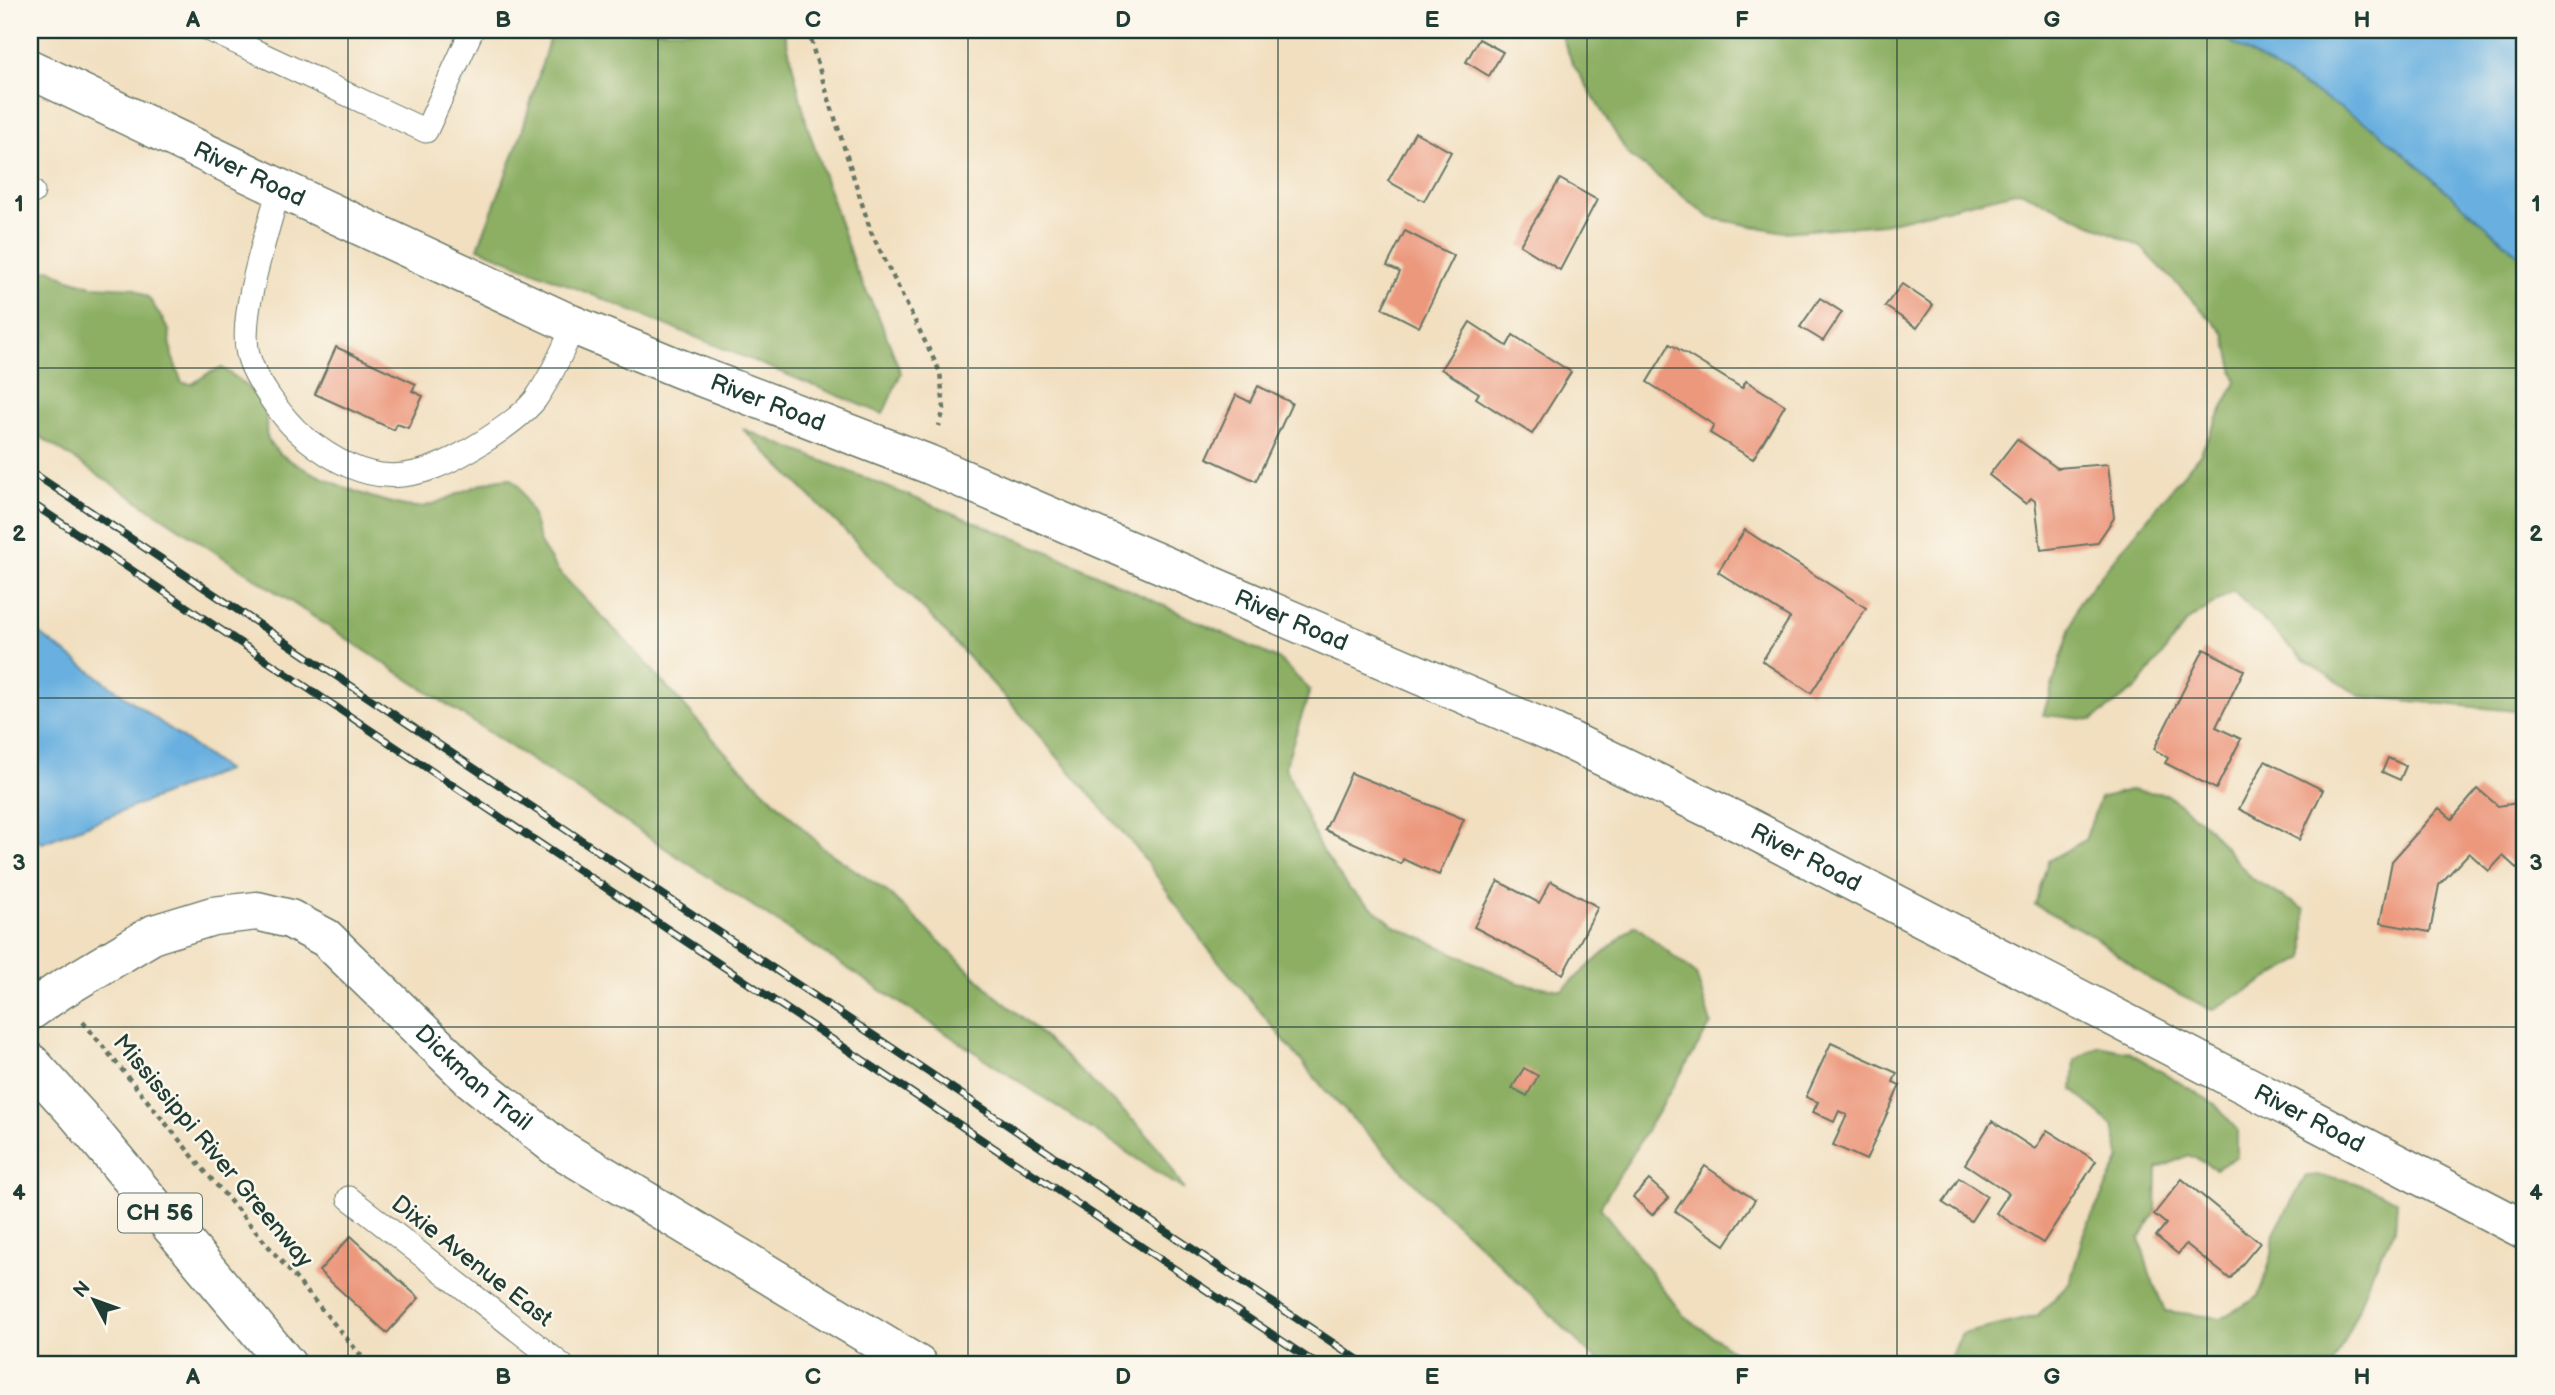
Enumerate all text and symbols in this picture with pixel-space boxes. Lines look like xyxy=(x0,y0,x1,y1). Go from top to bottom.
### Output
text: A xyxy=(185,6,201,34)
text: B xyxy=(495,6,511,34)
text: C xyxy=(805,6,821,34)
text: D xyxy=(1115,6,1131,34)
text: E xyxy=(1425,6,1440,34)
text: F xyxy=(1735,6,1749,34)
text: G xyxy=(2044,6,2061,34)
text: H xyxy=(2353,6,2371,34)
street label: River Road xyxy=(189,135,310,213)
text: 1 xyxy=(14,190,24,218)
text: 1 xyxy=(2531,190,2541,218)
street label: River Road xyxy=(706,367,829,438)
text: 2 xyxy=(12,520,26,548)
text: 2 xyxy=(2529,520,2543,548)
street label: River Road xyxy=(1230,583,1352,657)
street label: River Road xyxy=(1746,817,1866,898)
text: 3 xyxy=(12,849,26,877)
text: 3 xyxy=(2529,849,2543,877)
street label: Dickman Trail xyxy=(409,1018,538,1137)
street label: Mississippi River Greenway xyxy=(107,1028,319,1274)
street label: River Road xyxy=(2249,1078,2370,1159)
text: 4 xyxy=(12,1179,26,1207)
text: 4 xyxy=(2529,1179,2543,1207)
street label: Dixie Avenue East xyxy=(386,1189,559,1333)
road number: CH 56 xyxy=(118,1194,202,1232)
north arrow xyxy=(60,1266,130,1336)
text: N xyxy=(69,1277,96,1303)
text: A xyxy=(185,1363,201,1391)
text: B xyxy=(495,1363,511,1391)
text: C xyxy=(805,1363,821,1391)
text: D xyxy=(1115,1363,1131,1391)
text: E xyxy=(1425,1363,1440,1391)
text: F xyxy=(1735,1363,1749,1391)
text: G xyxy=(2044,1363,2061,1391)
text: H xyxy=(2353,1363,2371,1391)

